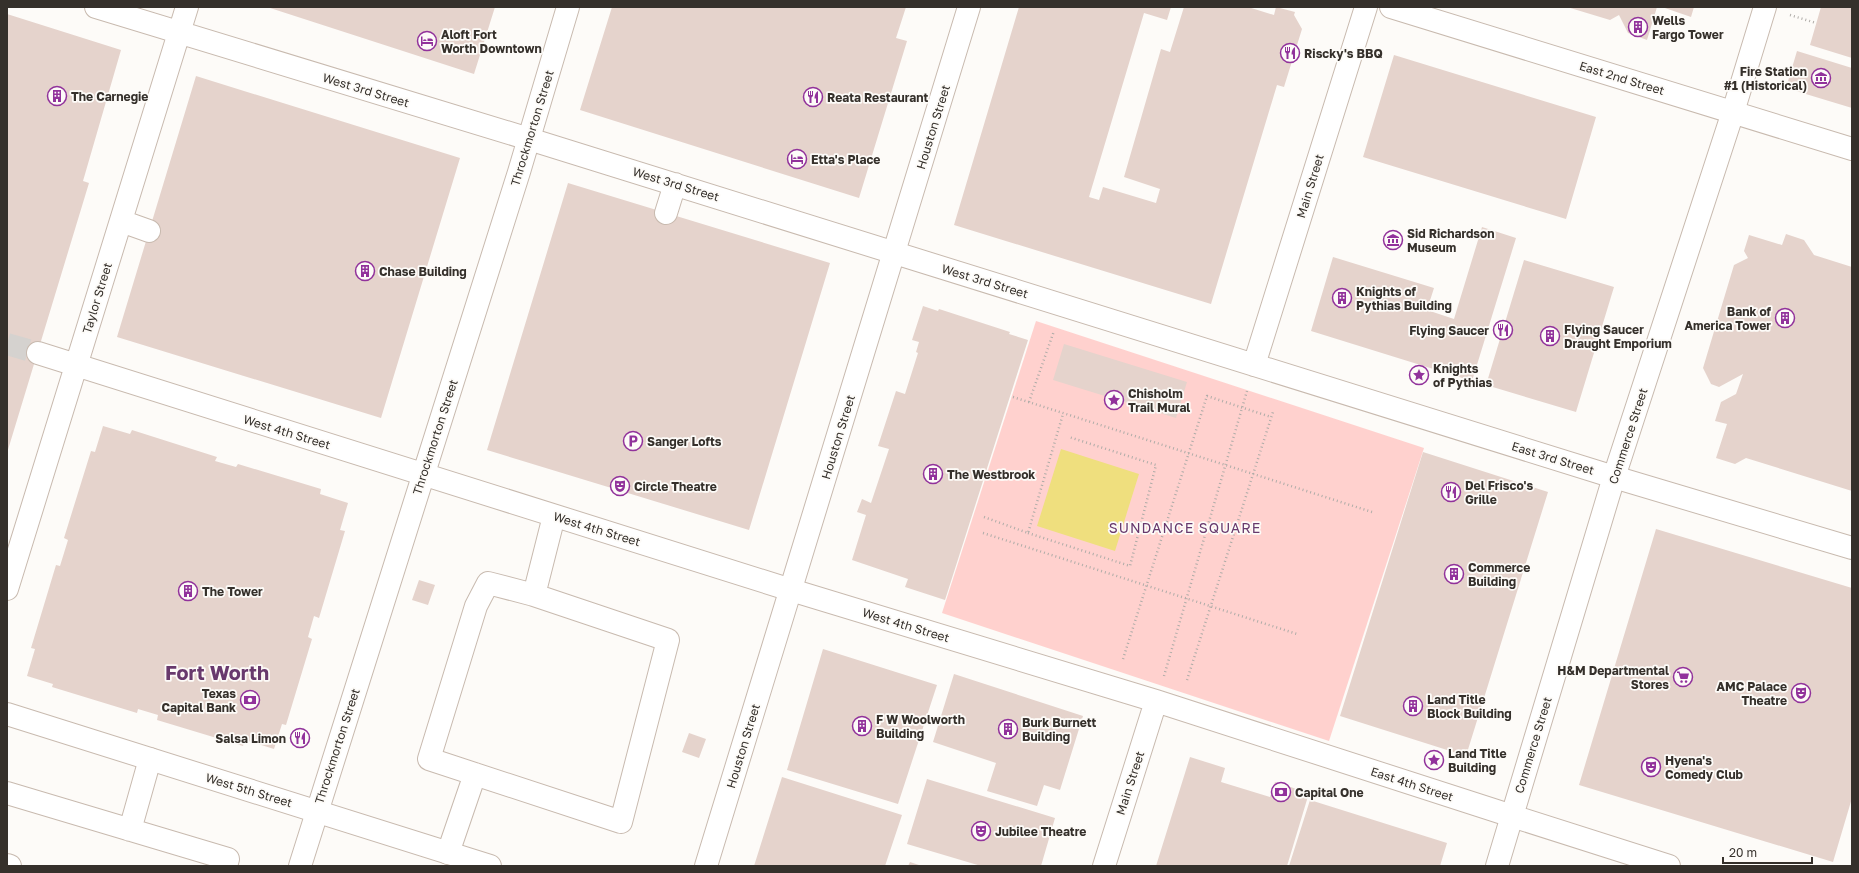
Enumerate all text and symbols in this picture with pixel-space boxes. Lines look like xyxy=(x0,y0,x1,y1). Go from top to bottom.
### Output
place label: Wells Fargo Tower xyxy=(1652,13,1724,42)
building icon: Wells Fargo Tower xyxy=(1627,16,1649,38)
place label: Aloft Fort Worth Downtown xyxy=(441,27,542,56)
hotel icon: Aloft Fort Worth Downtown xyxy=(416,30,438,52)
restaurant icon: Riscky's BBQ xyxy=(1279,42,1301,64)
place label: Riscky's BBQ xyxy=(1304,46,1383,61)
street label: East 2nd Street xyxy=(1578,58,1667,98)
place label: Fire Station #1 (Historical) xyxy=(1724,64,1807,93)
museum icon: Fire Station #1 (Historical) xyxy=(1810,67,1832,89)
street label: Throckmorton Street xyxy=(507,68,557,188)
street label: West 3rd Street xyxy=(321,70,411,110)
street label: Houston Street xyxy=(913,83,953,171)
building icon: The Carnegie xyxy=(46,85,68,107)
restaurant icon: Reata Restaurant xyxy=(802,86,824,108)
place label: The Carnegie xyxy=(71,89,148,104)
place label: Reata Restaurant xyxy=(827,90,928,105)
hotel icon: Etta's Place xyxy=(786,148,808,170)
place label: Etta's Place xyxy=(811,152,880,167)
street label: Main Street xyxy=(1293,152,1327,220)
street label: West 3rd Street xyxy=(631,164,721,204)
place label: Sid Richardson Museum xyxy=(1407,226,1495,255)
museum icon: Sid Richardson Museum xyxy=(1382,229,1404,251)
street label: Taylor Street xyxy=(79,260,115,335)
building icon: Chase Building xyxy=(354,260,376,282)
street label: West 3rd Street xyxy=(940,261,1030,301)
place label: Chase Building xyxy=(379,264,467,279)
place label: Knights of Pythias Building xyxy=(1356,284,1452,313)
building icon: Knights of Pythias Building xyxy=(1331,287,1353,309)
place label: Bank of America Tower xyxy=(1684,304,1772,333)
building icon: Bank of America Tower xyxy=(1774,307,1796,329)
restaurant icon: Flying Saucer xyxy=(1492,319,1514,341)
place label: Flying Saucer Draught Emporium xyxy=(1564,322,1672,351)
place label: Flying Saucer xyxy=(1409,323,1489,338)
building icon: Flying Saucer Draught Emporium xyxy=(1539,325,1561,347)
place label: Knights of Pythias xyxy=(1433,361,1492,390)
place icon: Knights of Pythias xyxy=(1408,364,1430,386)
street label: Throckmorton Street xyxy=(409,377,461,497)
place label: Chisholm Trail Mural xyxy=(1128,386,1190,415)
street label: Commerce Street xyxy=(1605,386,1651,486)
place icon: Chisholm Trail Mural xyxy=(1103,389,1125,411)
street label: Houston Street xyxy=(818,393,858,481)
street label: West 4th Street xyxy=(242,412,333,452)
parking icon: Sanger Lofts xyxy=(622,430,644,452)
place label: Sanger Lofts xyxy=(647,434,722,449)
street label: East 3rd Street xyxy=(1510,438,1596,478)
building icon: The Westbrook xyxy=(922,463,944,485)
place label: The Westbrook xyxy=(947,467,1035,482)
theatre icon: Circle Theatre xyxy=(609,475,631,497)
place label: Del Frisco's Grille xyxy=(1465,478,1533,507)
place label: Circle Theatre xyxy=(634,479,717,494)
restaurant icon: Del Frisco's Grille xyxy=(1440,481,1462,503)
street label: West 4th Street xyxy=(552,509,643,549)
district label: SUNDANCE SQUARE xyxy=(1109,519,1261,536)
place label: Commerce Building xyxy=(1468,560,1530,589)
building icon: Commerce Building xyxy=(1443,563,1465,585)
building icon: The Tower xyxy=(177,580,199,602)
place label: The Tower xyxy=(202,584,263,599)
street label: West 4th Street xyxy=(861,605,952,645)
district label: Fort Worth xyxy=(165,660,269,684)
place label: H&M Departmental Stores xyxy=(1557,663,1669,692)
supermarket icon: H&M Departmental Stores xyxy=(1672,666,1694,688)
place label: AMC Palace Theatre xyxy=(1716,679,1787,708)
theatre icon: AMC Palace Theatre xyxy=(1790,682,1812,704)
place label: Texas Capital Bank xyxy=(161,686,236,715)
street label: Throckmorton Street xyxy=(311,686,363,806)
bank icon: Texas Capital Bank xyxy=(239,689,261,711)
place label: Land Title Block Building xyxy=(1427,692,1512,721)
building icon: Land Title Block Building xyxy=(1402,695,1424,717)
street label: Commerce Street xyxy=(1511,695,1555,795)
street label: Houston Street xyxy=(723,702,763,790)
place label: F W Woolworth Building xyxy=(876,712,965,741)
building icon: F W Woolworth Building xyxy=(851,715,873,737)
place label: Burk Burnett Building xyxy=(1022,715,1096,744)
building icon: Burk Burnett Building xyxy=(997,718,1019,740)
restaurant icon: Salsa Limon xyxy=(289,727,311,749)
place label: Salsa Limon xyxy=(215,731,286,746)
place label: Land Title Building xyxy=(1448,746,1507,775)
street label: Main Street xyxy=(1113,749,1147,817)
place icon: Land Title Building xyxy=(1423,749,1445,771)
place label: Hyena's Comedy Club xyxy=(1665,753,1744,782)
theatre icon: Hyena's Comedy Club xyxy=(1640,756,1662,778)
street label: East 4th Street xyxy=(1369,764,1455,805)
street label: West 5th Street xyxy=(204,770,294,810)
bank icon: Capital One xyxy=(1270,781,1292,803)
place label: Capital One xyxy=(1295,785,1364,800)
theatre icon: Jubilee Theatre xyxy=(970,820,992,842)
place label: Jubilee Theatre xyxy=(995,824,1086,839)
scale bar xyxy=(1723,839,1812,865)
text: 20 m xyxy=(1729,845,1757,860)

